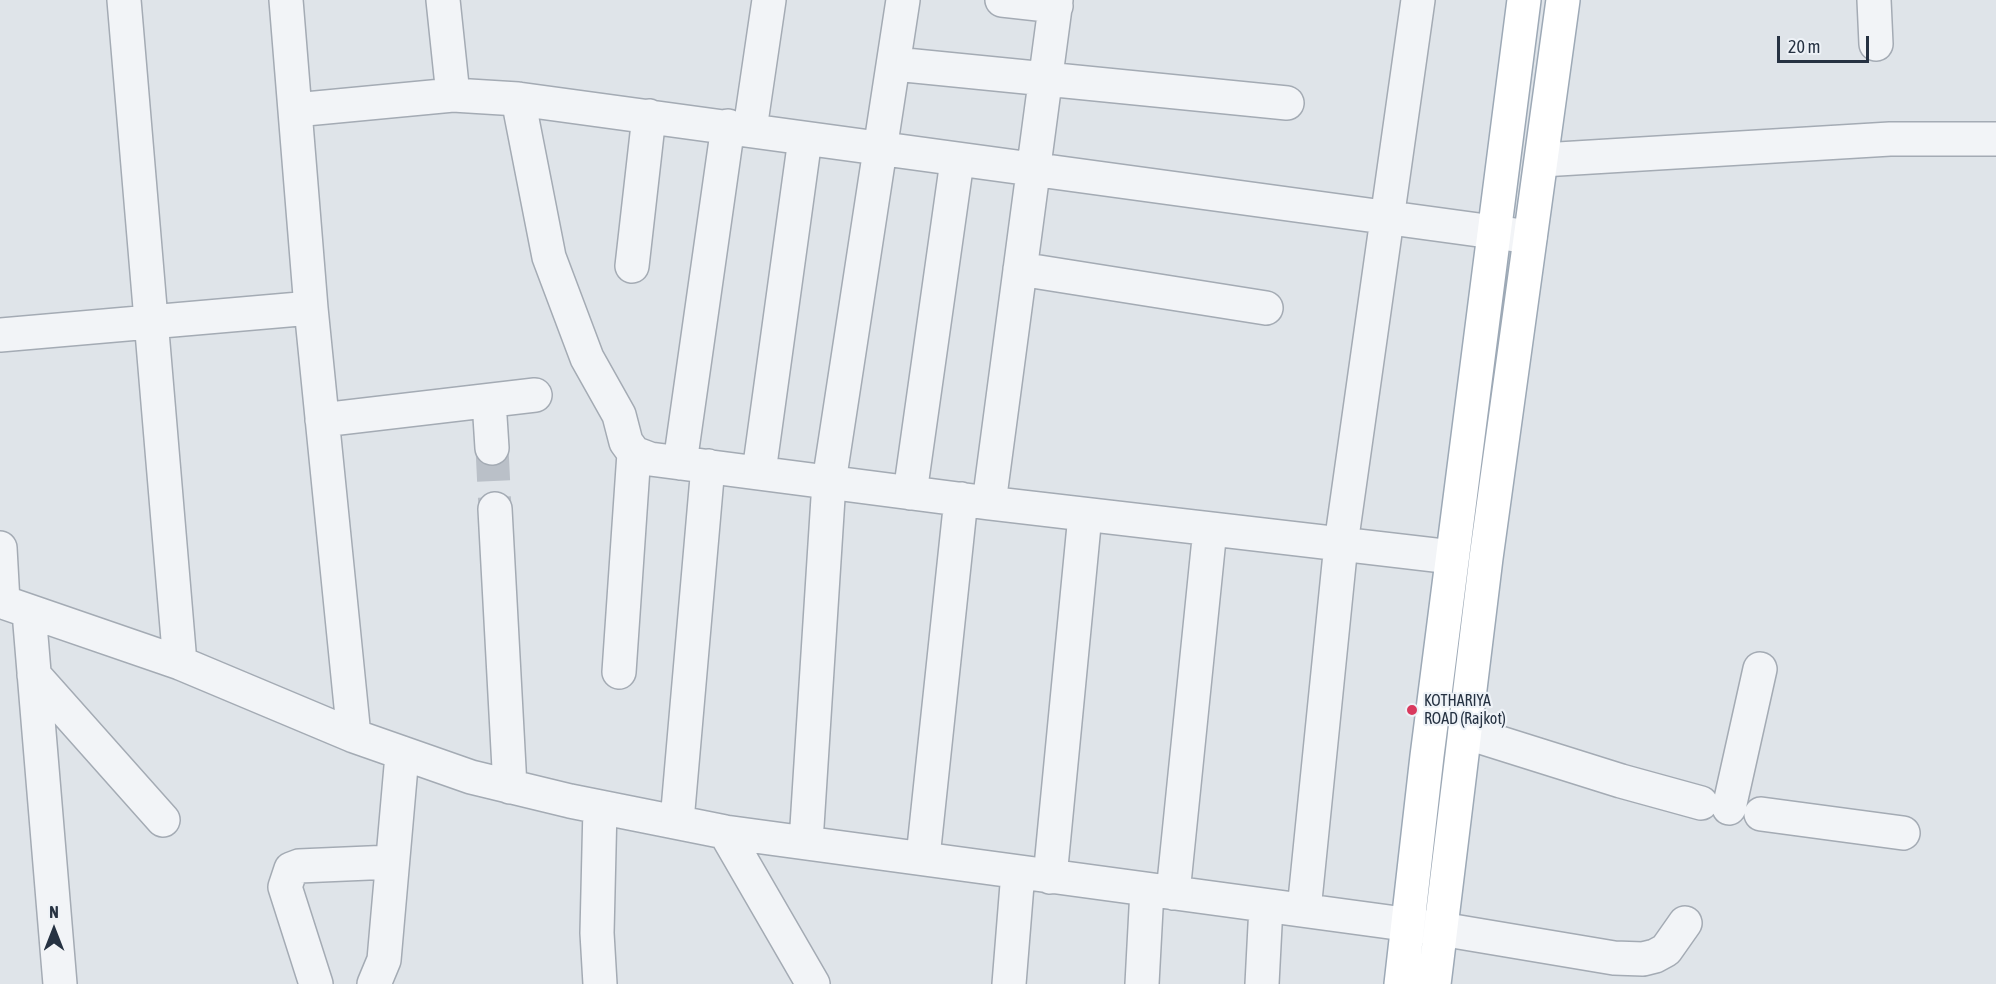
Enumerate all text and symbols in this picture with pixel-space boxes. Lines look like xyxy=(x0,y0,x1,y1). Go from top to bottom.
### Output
scale bar xyxy=(1780,24,1872,62)
text: 20 m xyxy=(1788,36,1820,57)
place label: KOTHARIYA ROAD (Rajkot) xyxy=(1424,691,1506,729)
marker: KOTHARIYA ROAD (Rajkot) xyxy=(1405,703,1419,717)
north arrow xyxy=(24,900,84,960)
text: N xyxy=(49,903,59,921)

